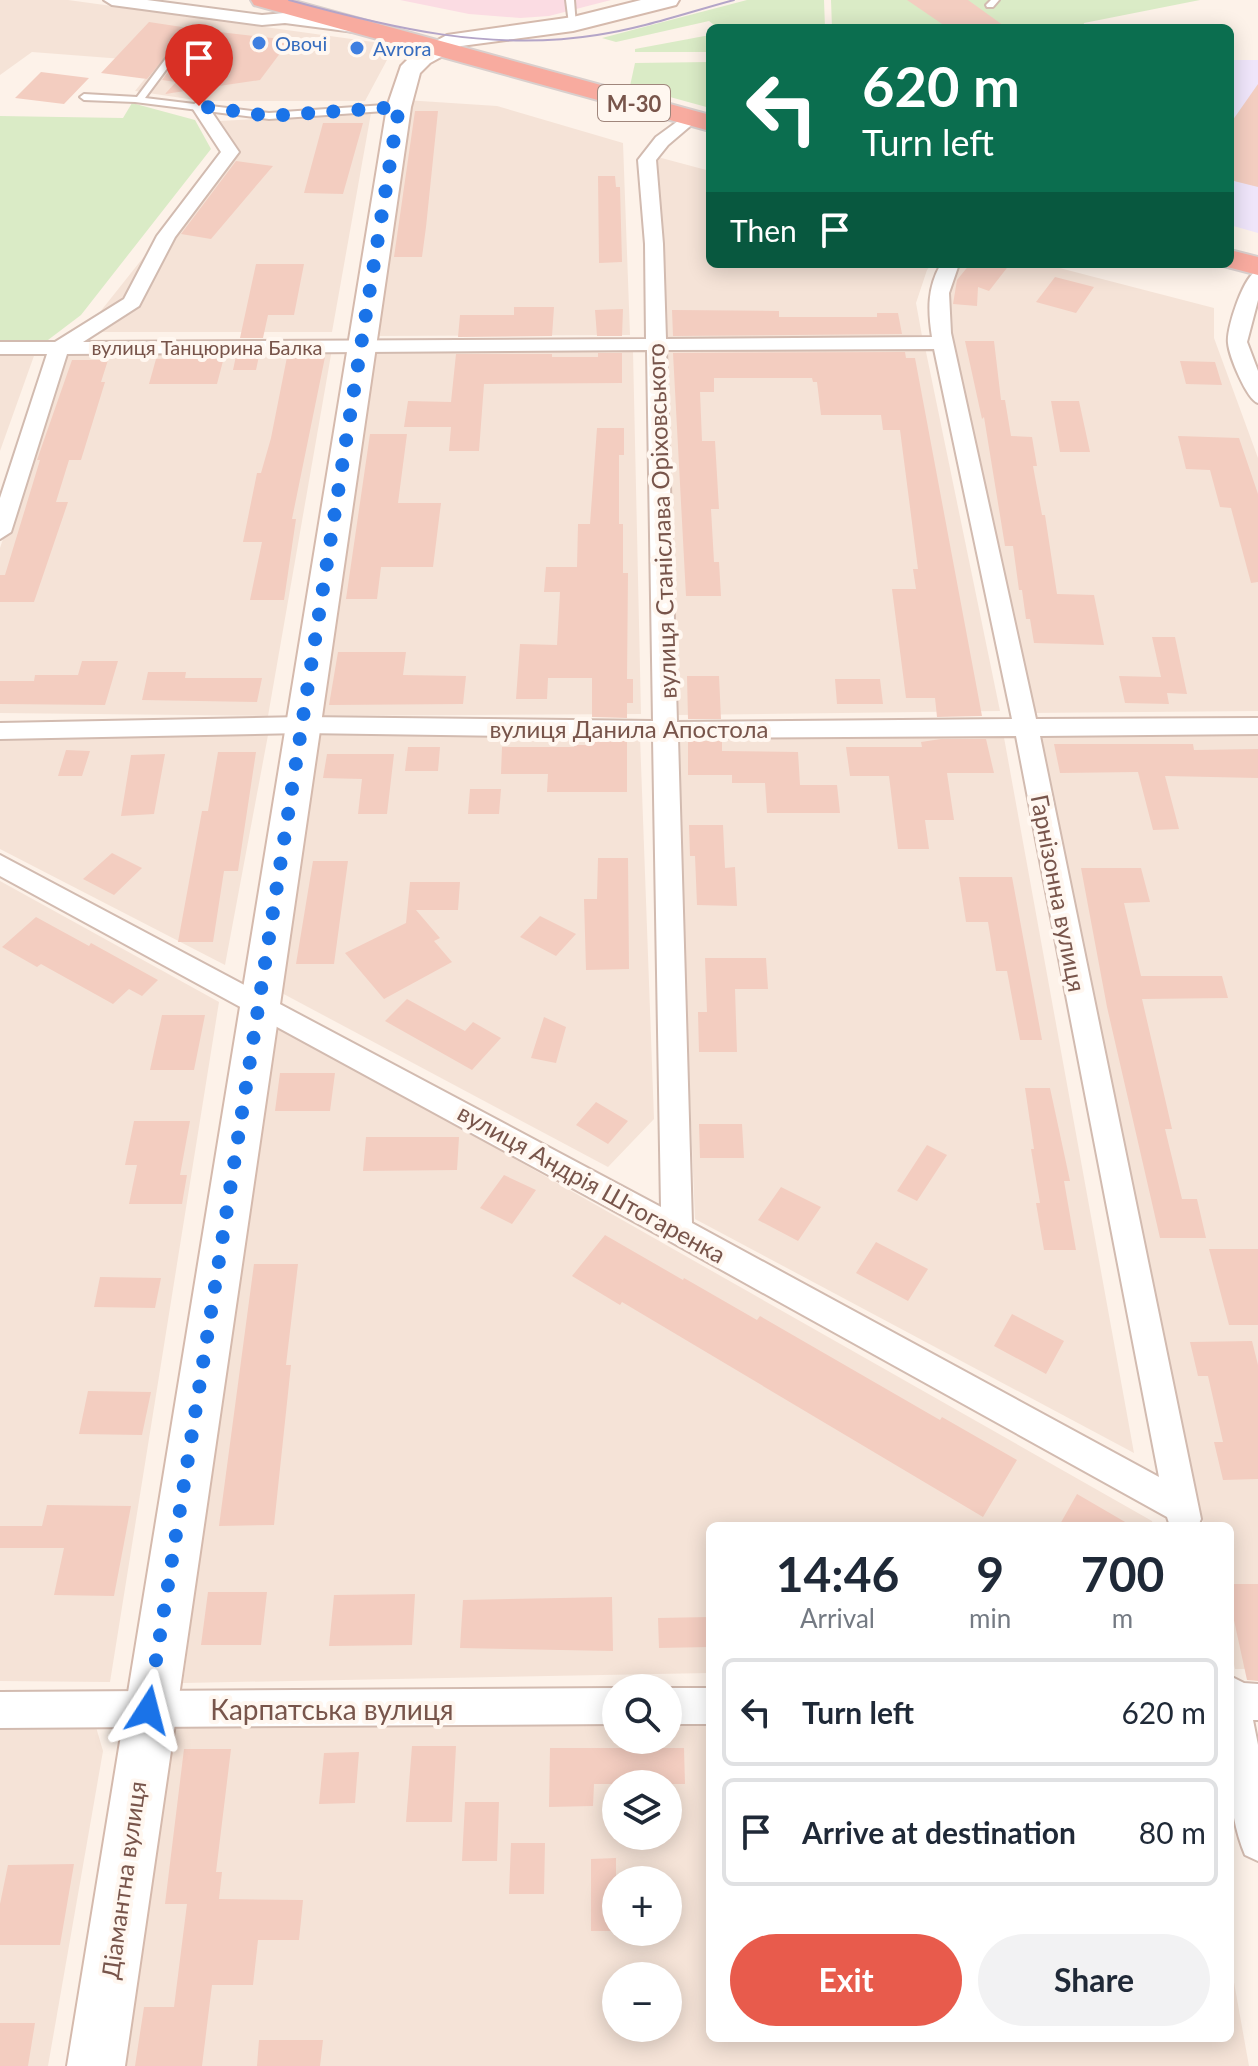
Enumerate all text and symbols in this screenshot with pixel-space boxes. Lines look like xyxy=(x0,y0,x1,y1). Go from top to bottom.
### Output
pin xyxy=(165,24,233,106)
place label: Овочі xyxy=(275,31,327,55)
marker: Овочі xyxy=(250,34,268,52)
icon: arrive xyxy=(177,36,221,80)
place label: Avrora xyxy=(373,36,431,60)
marker: Avrora xyxy=(348,39,366,57)
text: 620 m xyxy=(862,52,1020,119)
icon: left xyxy=(730,56,834,160)
road number: М-30 xyxy=(598,85,670,121)
text: Turn left xyxy=(862,120,994,164)
icon: arrive xyxy=(813,208,857,252)
text: Then xyxy=(730,212,797,248)
street label: вулиця Танцюрина Балка xyxy=(91,335,323,359)
street label: вулиця Станіслава Оріховського xyxy=(640,343,682,699)
street label: вулиця Данила Апостола xyxy=(490,714,768,743)
street label: Гарнізонна вулиця xyxy=(1026,792,1092,994)
street label: вулиця Андрія Штогаренка xyxy=(453,1097,731,1269)
text: 14:46 xyxy=(776,1545,899,1602)
text: 9 xyxy=(976,1545,1004,1602)
text: 700 xyxy=(1081,1545,1164,1602)
text: Arrival xyxy=(800,1602,875,1634)
text: min xyxy=(969,1602,1011,1634)
text: m xyxy=(1112,1602,1133,1634)
position arrow xyxy=(106,1668,190,1752)
map controls xyxy=(602,1674,682,2042)
button: search xyxy=(602,1674,682,1754)
icon: left xyxy=(734,1690,778,1734)
street label: Карпатська вулиця xyxy=(210,1692,454,1726)
text: Turn left xyxy=(802,1694,914,1730)
text: 620 m xyxy=(1121,1694,1206,1730)
button: layers xyxy=(602,1770,682,1850)
street label: Діамантна вулиця xyxy=(95,1779,151,1981)
icon: arrive xyxy=(734,1810,778,1854)
text: Arrive at destination xyxy=(802,1814,1076,1850)
text: 80 m xyxy=(1139,1814,1206,1850)
button: + xyxy=(602,1866,682,1946)
button: Exit xyxy=(730,1934,962,2026)
button: Share xyxy=(978,1934,1210,2026)
button: − xyxy=(602,1962,682,2042)

